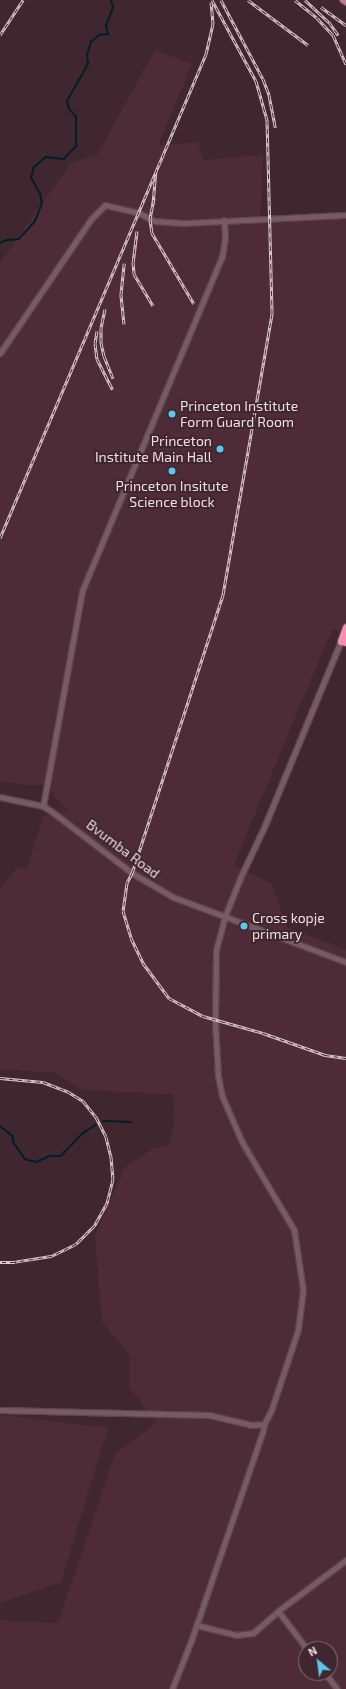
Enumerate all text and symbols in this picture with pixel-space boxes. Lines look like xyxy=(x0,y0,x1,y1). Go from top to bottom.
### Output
place label: Princeton Institute Form Guard Room xyxy=(180,398,298,430)
marker: Princeton Institute Form Guard Room xyxy=(167,409,177,419)
place label: Princeton Institute Main Hall xyxy=(95,433,212,466)
marker: Princeton Institute Main Hall xyxy=(215,444,225,454)
marker: Princeton Insitute Science block xyxy=(167,466,177,476)
place label: Princeton Insitute Science block xyxy=(116,478,228,510)
street label: Bvumba Road xyxy=(83,816,163,882)
place label: Cross kopje primary xyxy=(252,910,325,942)
marker: Cross kopje primary xyxy=(239,921,249,931)
north arrow xyxy=(298,1641,338,1681)
text: N xyxy=(306,1643,319,1659)

